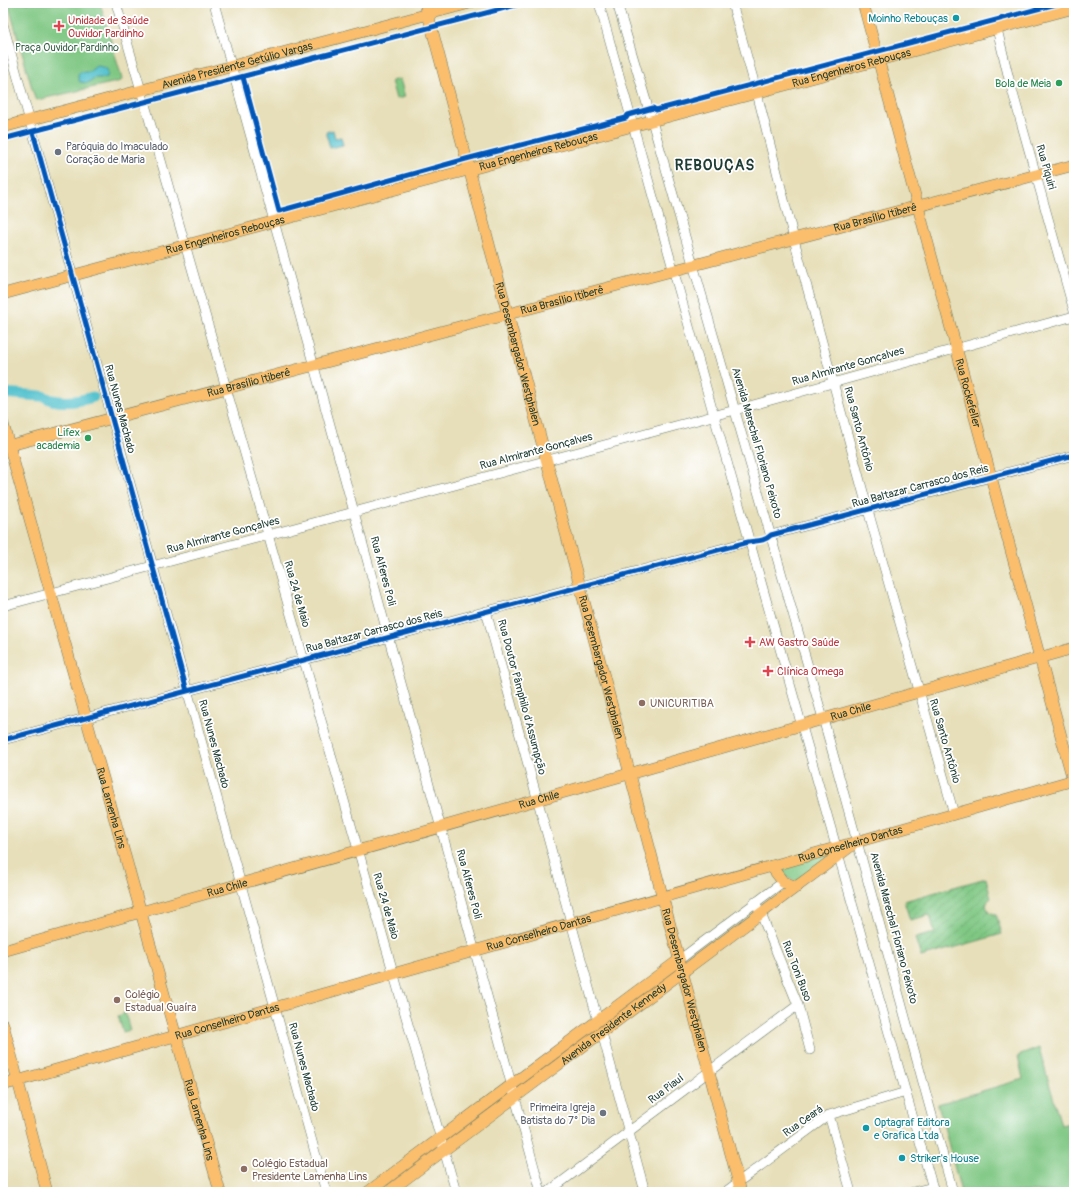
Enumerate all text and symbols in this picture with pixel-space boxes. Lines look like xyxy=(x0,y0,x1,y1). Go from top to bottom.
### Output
place label: Moinho Rebouças xyxy=(868,12,948,25)
marker: Moinho Rebouças xyxy=(951,13,961,23)
place label: Unidade de Saúde Ouvidor Pardinho xyxy=(68,14,149,40)
marker: Unidade de Saúde Ouvidor Pardinho xyxy=(53,20,65,32)
street label: Avenida Presidente Getúlio Vargas xyxy=(160,39,314,91)
park label: Praça Ouvidor Pardinho xyxy=(15,41,119,54)
street label: Rua Engenheiros Rebouças xyxy=(790,45,912,90)
place label: Bola de Meia xyxy=(995,77,1051,90)
marker: Bola de Meia xyxy=(1054,78,1064,88)
street label: Rua Engenheiros Rebouças xyxy=(477,129,599,173)
place label: Paróquia do Imaculado Coração de Maria xyxy=(66,140,168,166)
street label: Rua Piquiri xyxy=(1033,143,1059,191)
marker: Paróquia do Imaculado Coração de Maria xyxy=(53,147,63,157)
district label: REBOUÇAS xyxy=(675,156,755,175)
street label: Rua Brasílio Itiberê xyxy=(832,200,919,235)
street label: Rua Engenheiros Rebouças xyxy=(164,213,286,257)
street label: Rua Desembargador Westphalen xyxy=(493,281,544,427)
street label: Rua Brasílio Itiberê xyxy=(519,283,605,317)
street label: Rua Almirante Gonçalves xyxy=(790,344,906,388)
street label: Rua Rockefeller xyxy=(953,357,984,429)
street label: Rua Nunes Machado xyxy=(102,363,138,455)
street label: Rua Brasílio Itiberê xyxy=(205,365,292,400)
street label: Avenida Marechal Floriano Peixoto xyxy=(729,366,785,520)
street label: Rua Santo Antônio xyxy=(841,385,877,473)
place label: Lifex academia xyxy=(37,426,80,452)
street label: Rua Almirante Gonçalves xyxy=(478,430,594,472)
marker: Lifex academia xyxy=(83,433,93,443)
street label: Rua Baltazar Carrasco dos Reis xyxy=(850,461,990,510)
street label: Rua Almirante Gonçalves xyxy=(165,514,281,556)
street label: Rua Alferes Poli xyxy=(367,535,399,607)
street label: Rua 24 de Maio xyxy=(281,559,313,629)
street label: Rua Desembargador Westphalen xyxy=(576,594,627,740)
street label: Rua Baltazar Carrasco dos Reis xyxy=(304,606,444,655)
street label: Rua Doutor Pâmphilo d'Assumpção xyxy=(495,618,549,776)
marker: AW Gastro Saúde xyxy=(744,636,756,648)
place label: AW Gastro Saúde xyxy=(759,636,840,649)
marker: Clínica Omega xyxy=(762,665,774,677)
place label: Clínica Omega xyxy=(777,665,844,678)
place label: UNICURITIBA xyxy=(650,697,714,710)
street label: Rua Santo Antônio xyxy=(927,697,963,785)
street label: Rua Nunes Machado xyxy=(196,698,232,790)
marker: UNICURITIBA xyxy=(637,698,647,708)
street label: Rua Chile xyxy=(829,699,873,723)
street label: Rua Lamenha Lins xyxy=(94,766,129,850)
street label: Rua Chile xyxy=(517,787,561,811)
street label: Rua Conselheiro Dantas xyxy=(797,823,904,865)
street label: Rua Alferes Poli xyxy=(453,848,485,920)
street label: Avenida Marechal Floriano Peixoto xyxy=(867,851,921,1005)
street label: Rua 24 de Maio xyxy=(370,871,402,941)
street label: Rua Chile xyxy=(205,876,249,899)
street label: Rua Desembargador Westphalen xyxy=(659,907,710,1053)
street label: Rua Conselheiro Dantas xyxy=(485,911,592,953)
street label: Rua Toni Buso xyxy=(779,939,815,1003)
street label: Avenida Presidente Kennedy xyxy=(558,980,669,1067)
place label: Colégio Estadual Guaíra xyxy=(125,988,196,1014)
marker: Colégio Estadual Guaíra xyxy=(112,995,122,1005)
street label: Rua Conselheiro Dantas xyxy=(173,1000,281,1042)
street label: Rua Nunes Machado xyxy=(286,1021,322,1113)
street label: Rua Piauí xyxy=(646,1071,686,1107)
street label: Rua Lamenha Lins xyxy=(182,1078,217,1162)
place label: Primeira Igreja Batista do 7° Dia xyxy=(520,1101,595,1127)
street label: Rua Ceará xyxy=(781,1103,825,1139)
marker: Primeira Igreja Batista do 7° Dia xyxy=(598,1108,608,1118)
place label: Optagraf Editora e Grafica Ltda xyxy=(874,1116,950,1142)
marker: Optagraf Editora e Grafica Ltda xyxy=(861,1123,871,1133)
place label: Striker's House xyxy=(910,1152,979,1165)
marker: Striker's House xyxy=(897,1153,907,1163)
place label: Colégio Estadual Presidente Lamenha Lins xyxy=(252,1157,367,1183)
marker: Colégio Estadual Presidente Lamenha Lins xyxy=(239,1164,249,1174)

